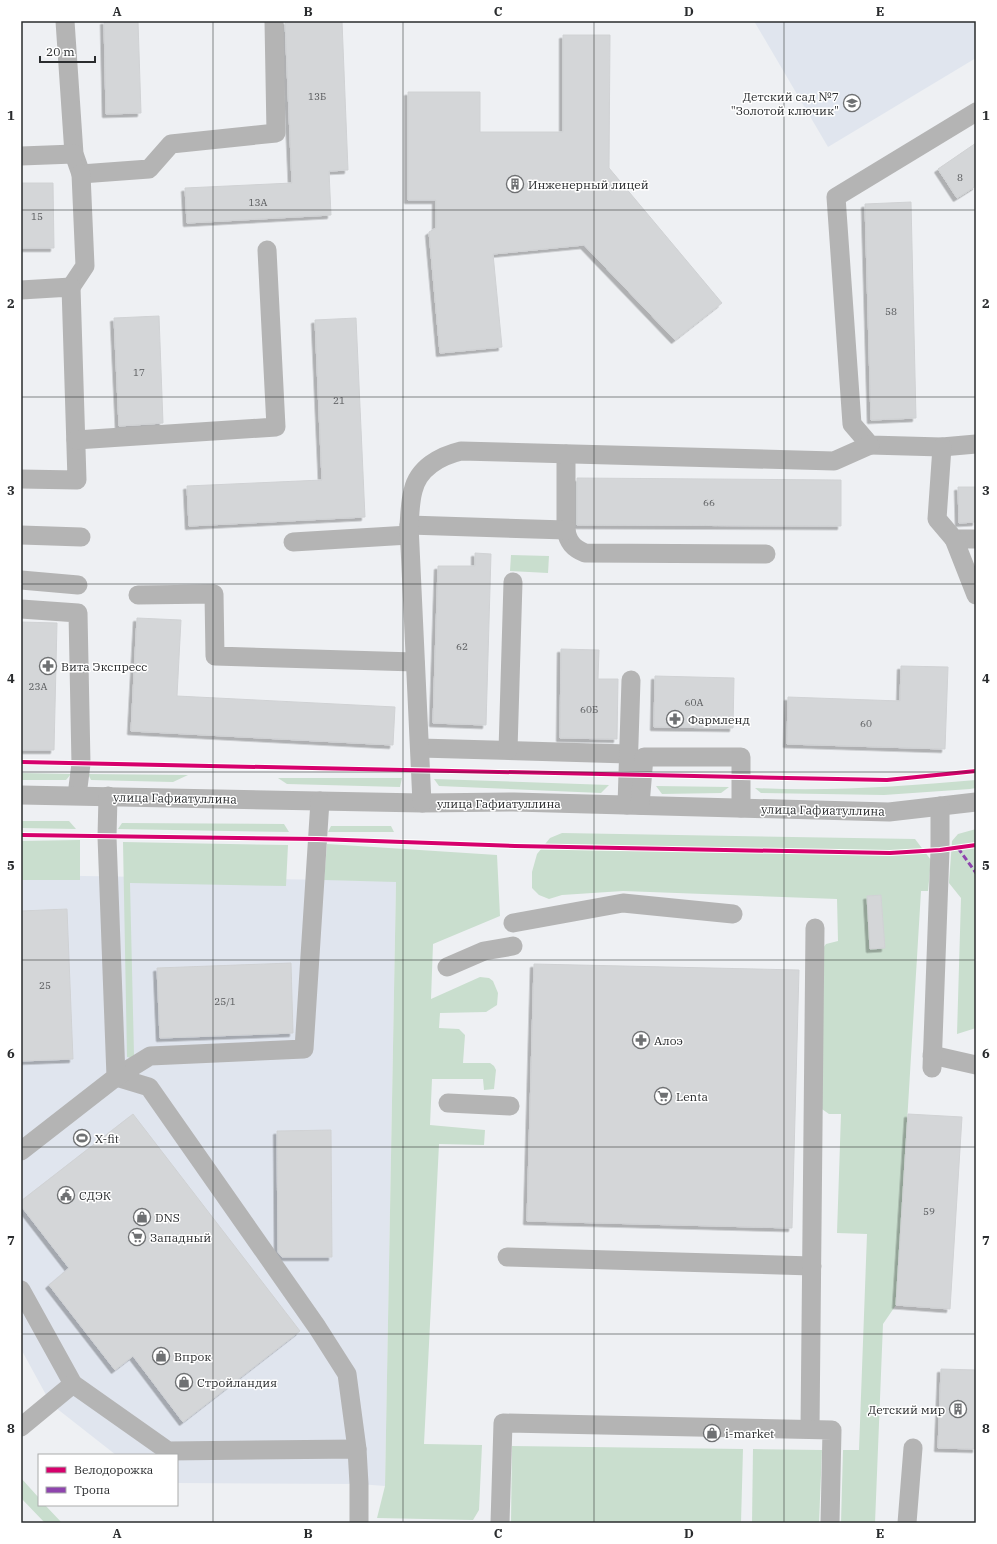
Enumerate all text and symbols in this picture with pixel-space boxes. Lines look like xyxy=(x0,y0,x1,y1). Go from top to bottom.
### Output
text: A xyxy=(112,3,122,20)
text: B xyxy=(303,3,313,20)
text: C xyxy=(494,3,503,20)
text: D xyxy=(684,3,694,20)
text: E xyxy=(876,3,884,20)
scale bar xyxy=(40,38,95,64)
text: 20 m xyxy=(46,44,75,59)
place label: Детский сад №7 "Золотой ключик" xyxy=(731,89,839,118)
house number: 13Б xyxy=(308,90,326,103)
school or university icon: Детский сад №7 "Золотой ключик" xyxy=(842,93,862,113)
text: 1 xyxy=(7,107,15,124)
text: 1 xyxy=(982,107,990,124)
house number: 8 xyxy=(957,171,963,184)
building icon: Инженерный лицей xyxy=(505,174,525,194)
place label: Инженерный лицей xyxy=(528,177,649,192)
house number: 13А xyxy=(249,196,268,209)
house number: 15 xyxy=(31,210,43,223)
text: 2 xyxy=(7,295,15,312)
text: 2 xyxy=(982,295,990,312)
house number: 58 xyxy=(885,305,897,318)
house number: 17 xyxy=(133,366,145,379)
house number: 21 xyxy=(333,394,345,407)
text: 3 xyxy=(7,482,15,499)
text: 3 xyxy=(982,482,990,499)
house number: 66 xyxy=(703,496,715,509)
house number: 62 xyxy=(456,640,468,653)
pharmacy icon: Вита Экспресс xyxy=(38,656,58,676)
place label: Вита Экспресс xyxy=(61,659,148,674)
text: 4 xyxy=(7,670,15,687)
text: 4 xyxy=(982,670,990,687)
house number: 23А xyxy=(29,680,48,693)
house number: 60А xyxy=(685,696,704,709)
house number: 60Б xyxy=(580,703,598,716)
pharmacy icon: Фармленд xyxy=(665,709,685,729)
place label: Фармленд xyxy=(688,712,750,727)
house number: 60 xyxy=(860,717,872,730)
street label: улица Гафиатуллина xyxy=(113,789,237,807)
street label: улица Гафиатуллина xyxy=(437,796,561,811)
street label: улица Гафиатуллина xyxy=(761,801,885,819)
text: 5 xyxy=(7,857,15,874)
text: 5 xyxy=(982,857,990,874)
house number: 25 xyxy=(39,979,51,992)
house number: 25/1 xyxy=(214,995,236,1008)
pharmacy icon: Алоэ xyxy=(631,1030,651,1050)
place label: Алоэ xyxy=(654,1033,683,1048)
text: 6 xyxy=(7,1045,15,1062)
text: 6 xyxy=(982,1045,990,1062)
supermarket icon: Lenta xyxy=(653,1086,673,1106)
place label: Lenta xyxy=(676,1089,708,1104)
sports icon: X-fit xyxy=(72,1128,92,1148)
place label: X-fit xyxy=(95,1131,119,1146)
public building icon: СДЭК xyxy=(56,1185,76,1205)
place label: СДЭК xyxy=(79,1188,112,1203)
house number: 59 xyxy=(923,1205,935,1218)
shop icon: DNS xyxy=(132,1207,152,1227)
place label: DNS xyxy=(155,1210,180,1225)
supermarket icon: Западный xyxy=(127,1227,147,1247)
place label: Западный xyxy=(150,1230,211,1245)
text: 7 xyxy=(7,1232,15,1249)
text: 7 xyxy=(982,1232,990,1249)
shop icon: Впрок xyxy=(151,1346,171,1366)
place label: Впрок xyxy=(174,1349,211,1364)
shop icon: Стройландия xyxy=(174,1372,194,1392)
place label: Стройландия xyxy=(197,1375,277,1390)
building icon: Детский мир xyxy=(948,1399,968,1419)
place label: Детский мир xyxy=(868,1402,945,1417)
text: 8 xyxy=(7,1420,15,1437)
text: 8 xyxy=(982,1420,990,1437)
shop icon: i-market xyxy=(702,1423,722,1443)
place label: i-market xyxy=(725,1426,774,1441)
legend xyxy=(38,1454,178,1506)
text: Велодорожка xyxy=(74,1462,154,1477)
text: Тропа xyxy=(74,1482,111,1497)
text: A xyxy=(112,1525,122,1542)
text: B xyxy=(303,1525,313,1542)
text: C xyxy=(494,1525,503,1542)
text: D xyxy=(684,1525,694,1542)
text: E xyxy=(876,1525,884,1542)

